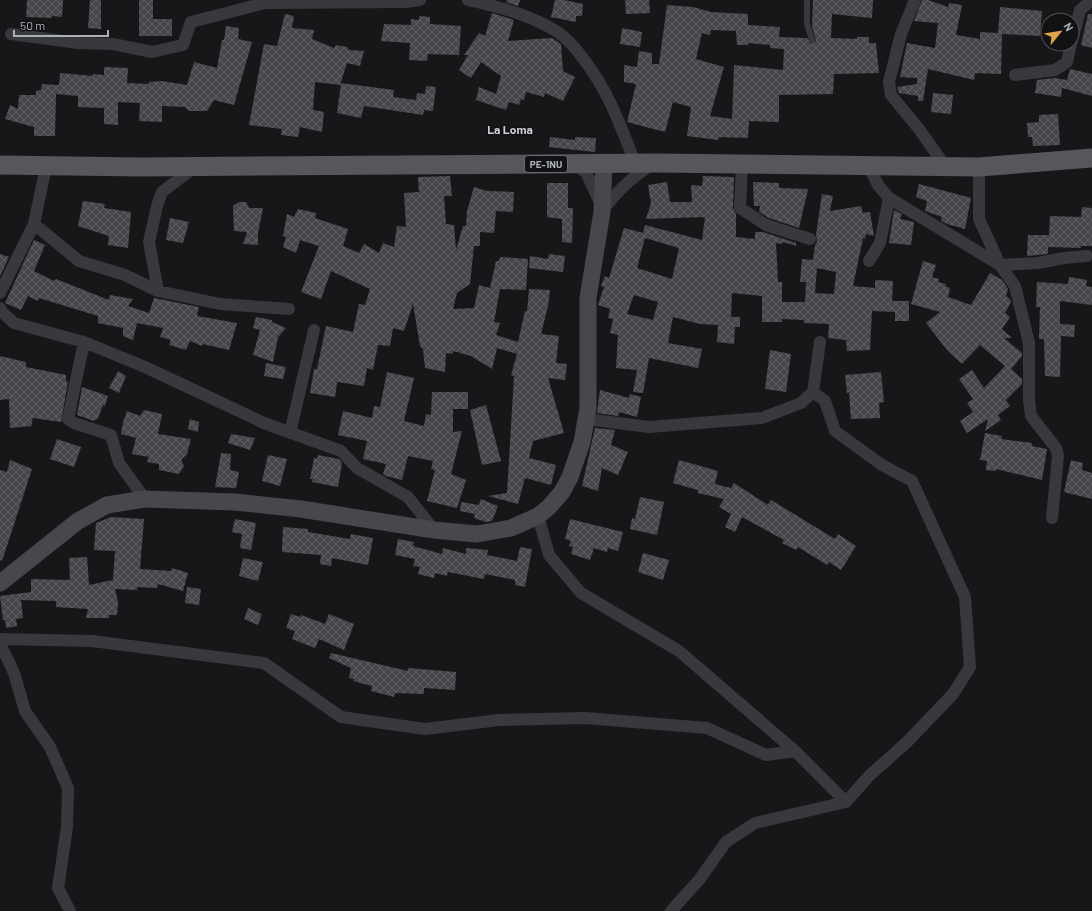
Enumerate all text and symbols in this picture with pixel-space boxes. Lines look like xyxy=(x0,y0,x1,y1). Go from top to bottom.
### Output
scale bar xyxy=(14,12,108,38)
north arrow xyxy=(1040,12,1080,52)
text: 50 m xyxy=(20,18,45,32)
text: N xyxy=(1062,20,1077,33)
district label: La Loma xyxy=(487,122,533,136)
road number: PE-1NU xyxy=(525,156,567,172)

